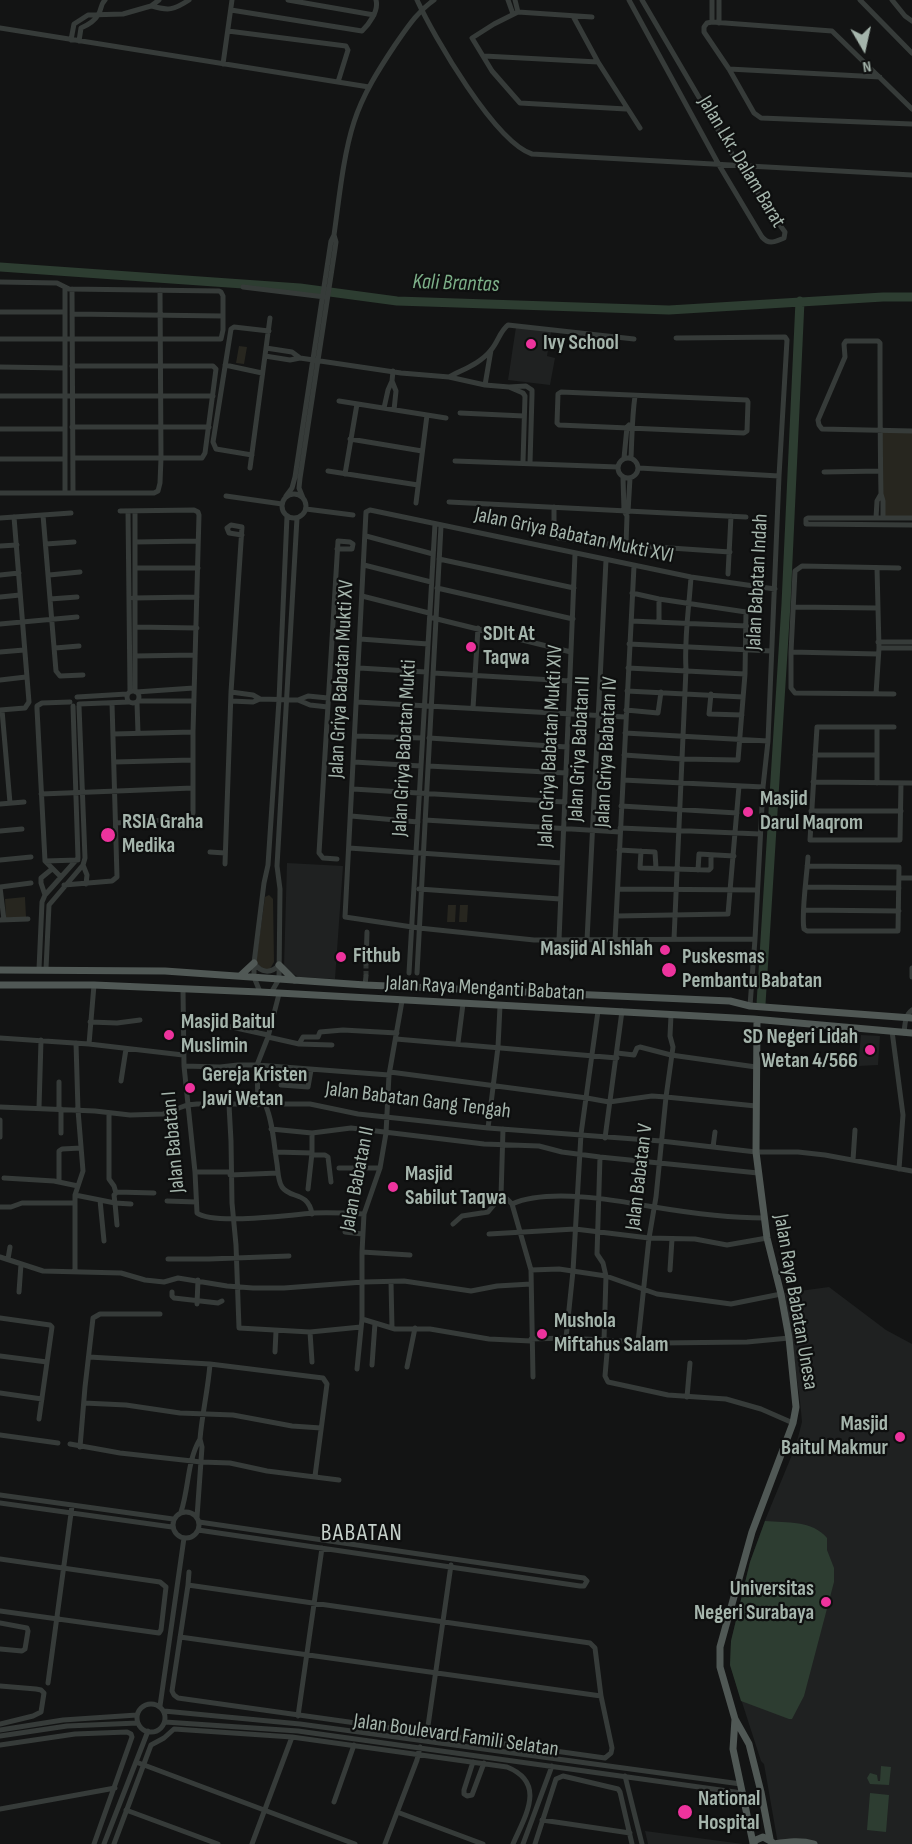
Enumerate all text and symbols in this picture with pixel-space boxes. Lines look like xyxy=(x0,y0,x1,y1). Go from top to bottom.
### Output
north arrow xyxy=(834,18,894,78)
text: N xyxy=(861,56,873,76)
street label: Jalan Lkr. Dalam Barat xyxy=(692,91,790,233)
water label: Kali Brantas xyxy=(412,269,500,299)
place label: Ivy School xyxy=(543,331,619,357)
marker: Ivy School xyxy=(524,337,538,351)
street label: Jalan Griya Babatan Mukti XVI xyxy=(472,503,676,569)
street label: Jalan Babatan Indah xyxy=(742,513,774,651)
street label: Jalan Griya Babatan Mukti XV xyxy=(324,579,360,779)
place label: SDIt At Taqwa xyxy=(483,622,535,672)
marker: SDIt At Taqwa xyxy=(464,640,478,654)
street label: Jalan Griya Babatan Mukti XIV xyxy=(533,644,569,848)
street label: Jalan Griya Babatan Mukti xyxy=(388,659,422,837)
street label: Jalan Griya Babatan II xyxy=(564,676,596,822)
street label: Jalan Griya Babatan IV xyxy=(590,676,624,828)
place label: Masjid Darul Maqrom xyxy=(760,787,863,837)
marker: Masjid Darul Maqrom xyxy=(741,805,755,819)
place label: RSIA Graha Medika xyxy=(122,810,203,860)
marker: RSIA Graha Medika xyxy=(99,826,117,844)
place label: Masjid Al Ishlah xyxy=(540,937,653,963)
marker: Masjid Al Ishlah xyxy=(658,943,672,957)
place label: Fithub xyxy=(353,944,401,970)
place label: Puskesmas Pembantu Babatan xyxy=(682,945,822,995)
marker: Fithub xyxy=(334,950,348,964)
marker: Puskesmas Pembantu Babatan xyxy=(660,961,678,979)
street label: Jalan Raya Menganti Babatan xyxy=(385,971,585,1007)
place label: Masjid Baitul Muslimin xyxy=(181,1010,275,1060)
place label: SD Negeri Lidah Wetan 4/566 xyxy=(743,1025,858,1075)
marker: Masjid Baitul Muslimin xyxy=(162,1028,176,1042)
marker: SD Negeri Lidah Wetan 4/566 xyxy=(863,1043,877,1057)
place label: Gereja Kristen Jawi Wetan xyxy=(202,1063,307,1113)
street label: Jalan Babatan Gang Tengah xyxy=(324,1077,512,1125)
marker: Gereja Kristen Jawi Wetan xyxy=(183,1081,197,1095)
street label: Jalan Babatan I xyxy=(157,1090,191,1194)
street label: Jalan Babatan V xyxy=(621,1122,659,1232)
street label: Jalan Babatan II xyxy=(336,1124,380,1234)
place label: Masjid Sabilut Taqwa xyxy=(405,1162,507,1212)
marker: Masjid Sabilut Taqwa xyxy=(386,1180,400,1194)
street label: Jalan Raya Babatan Unesa xyxy=(767,1212,823,1392)
place label: Mushola Miftahus Salam xyxy=(554,1309,668,1359)
marker: Mushola Miftahus Salam xyxy=(535,1327,549,1341)
place label: Masjid Baitul Makmur xyxy=(781,1412,888,1462)
marker: Masjid Baitul Makmur xyxy=(893,1430,907,1444)
district label: BABATAN xyxy=(321,1520,403,1548)
place label: Universitas Negeri Surabaya xyxy=(694,1577,814,1627)
marker: Universitas Negeri Surabaya xyxy=(819,1595,833,1609)
street label: Jalan Boulevard Famili Selatan xyxy=(352,1709,560,1763)
place label: National Hospital xyxy=(698,1787,760,1837)
marker: National Hospital xyxy=(676,1803,694,1821)

